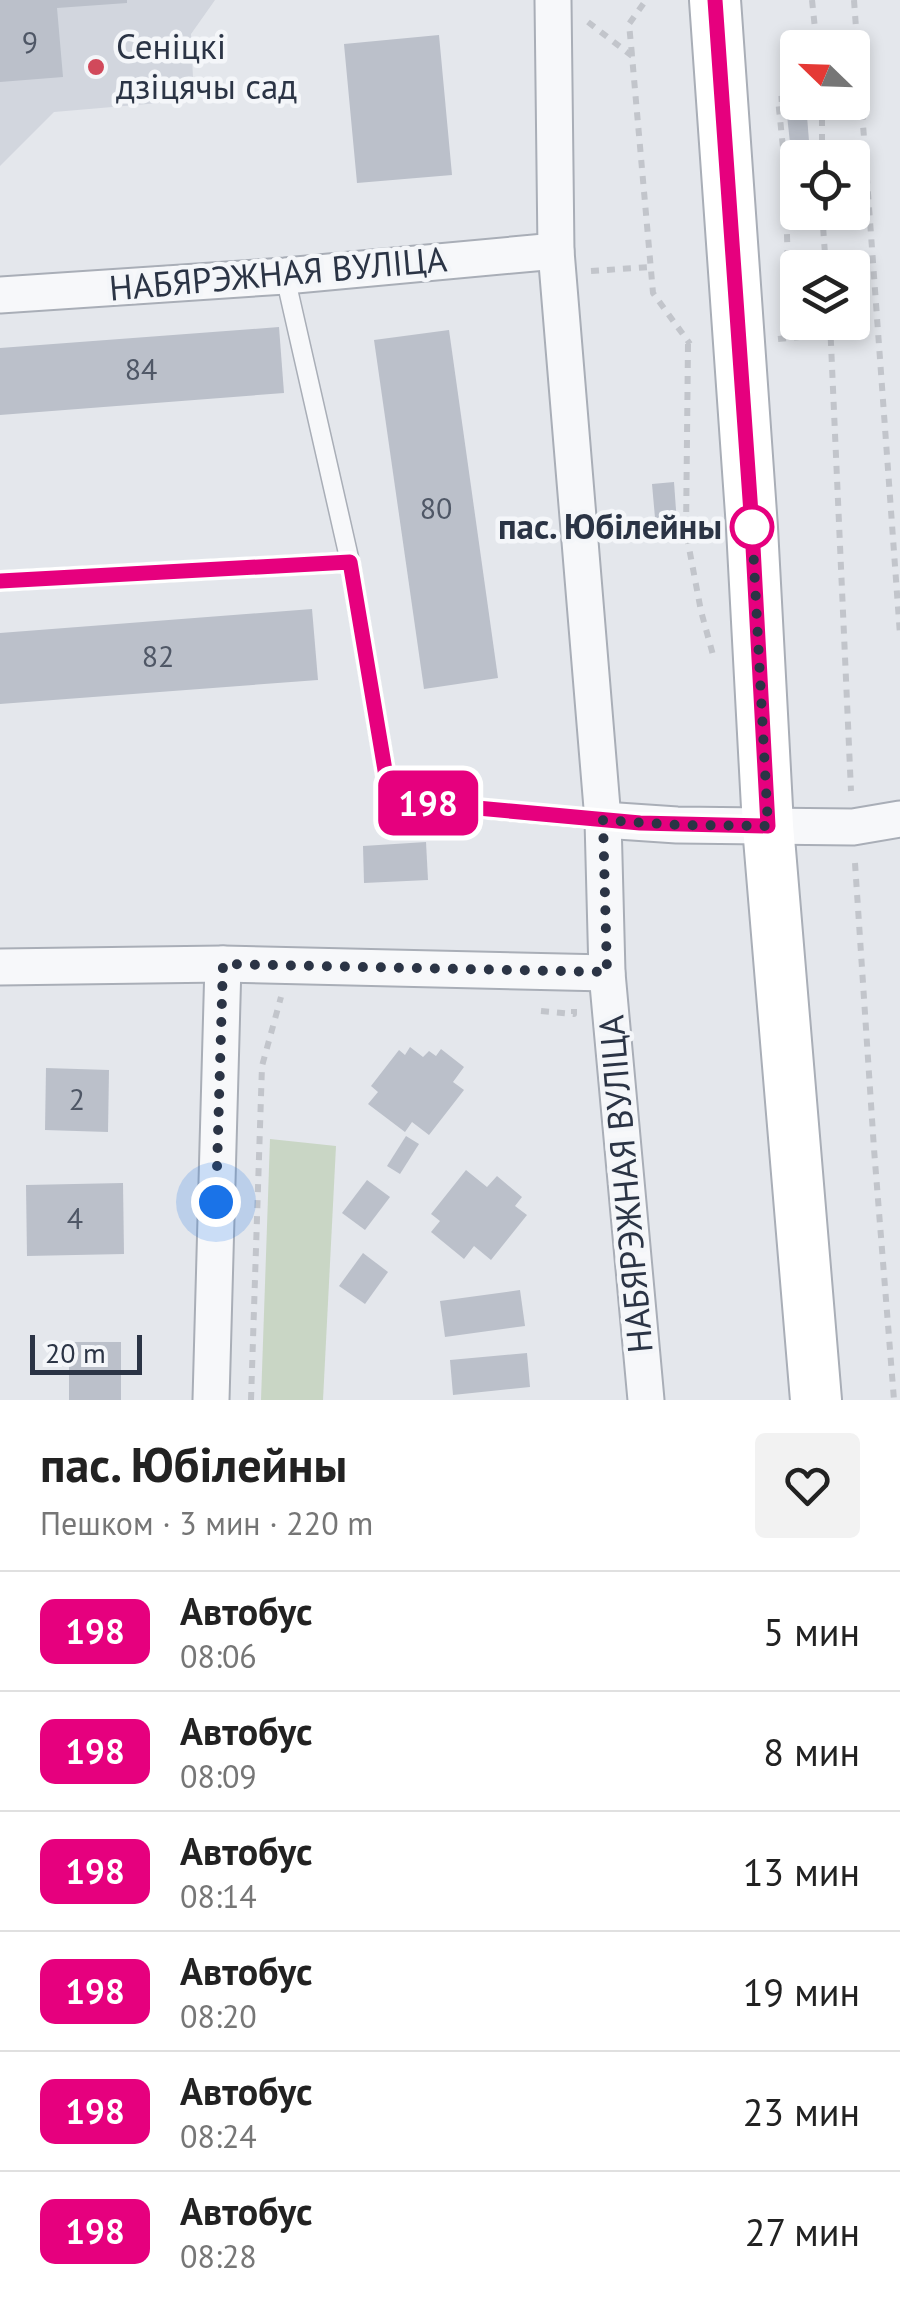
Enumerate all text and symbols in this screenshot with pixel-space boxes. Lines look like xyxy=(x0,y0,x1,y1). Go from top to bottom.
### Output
house number: 9 xyxy=(22,22,38,61)
place label: Сеніцкі дзіцячы сад xyxy=(116,23,297,109)
north arrow xyxy=(780,30,870,120)
map controls xyxy=(780,30,870,340)
marker: Сеніцкі дзіцячы сад xyxy=(85,56,107,78)
button: locate xyxy=(780,140,870,230)
street label: НАБЯРЭЖНАЯ ВУЛІЦА xyxy=(107,235,449,311)
button: layers xyxy=(780,250,870,340)
house number: 84 xyxy=(125,349,157,388)
house number: 80 xyxy=(420,488,452,527)
place label: пас. Юбілейны xyxy=(498,503,722,549)
marker: пас. Юбілейны xyxy=(731,506,773,548)
house number: 82 xyxy=(142,636,174,675)
line badge: 198 xyxy=(370,770,486,836)
text: 198 xyxy=(398,780,458,826)
street label: НАБЯРЭЖНАЯ ВУЛІЦА xyxy=(587,1013,663,1355)
house number: 2 xyxy=(69,1079,85,1118)
your location xyxy=(191,1177,241,1227)
house number: 4 xyxy=(67,1198,83,1237)
scale bar xyxy=(30,1330,142,1374)
text: 20 m xyxy=(45,1334,106,1371)
text: пас. Юбілейны xyxy=(40,1433,347,1495)
button: heart xyxy=(755,1433,860,1538)
text: Пешком · 3 мин · 220 m xyxy=(40,1502,373,1544)
text: Автобус xyxy=(180,1586,313,1635)
text: 5 мин xyxy=(763,1607,860,1656)
text: 198 xyxy=(65,1608,125,1654)
text: 08:06 xyxy=(180,1635,257,1677)
text: Автобус xyxy=(180,1706,313,1755)
text: 8 мин xyxy=(763,1727,860,1776)
text: 198 xyxy=(65,1728,125,1774)
text: 08:09 xyxy=(180,1755,257,1797)
text: Автобус xyxy=(180,1826,313,1875)
text: 13 мин xyxy=(743,1847,860,1896)
text: 198 xyxy=(65,1848,125,1894)
text: 08:14 xyxy=(180,1875,257,1917)
text: Автобус xyxy=(180,1946,313,1995)
text: 19 мин xyxy=(743,1967,860,2016)
text: 198 xyxy=(65,1968,125,2014)
text: 08:20 xyxy=(180,1995,257,2037)
text: Автобус xyxy=(180,2066,313,2115)
text: 23 мин xyxy=(743,2087,860,2136)
text: 198 xyxy=(65,2088,125,2134)
text: 08:24 xyxy=(180,2115,257,2157)
text: Автобус xyxy=(180,2186,313,2235)
text: 27 мин xyxy=(745,2207,860,2256)
text: 198 xyxy=(65,2208,125,2254)
text: 08:28 xyxy=(180,2235,257,2277)

